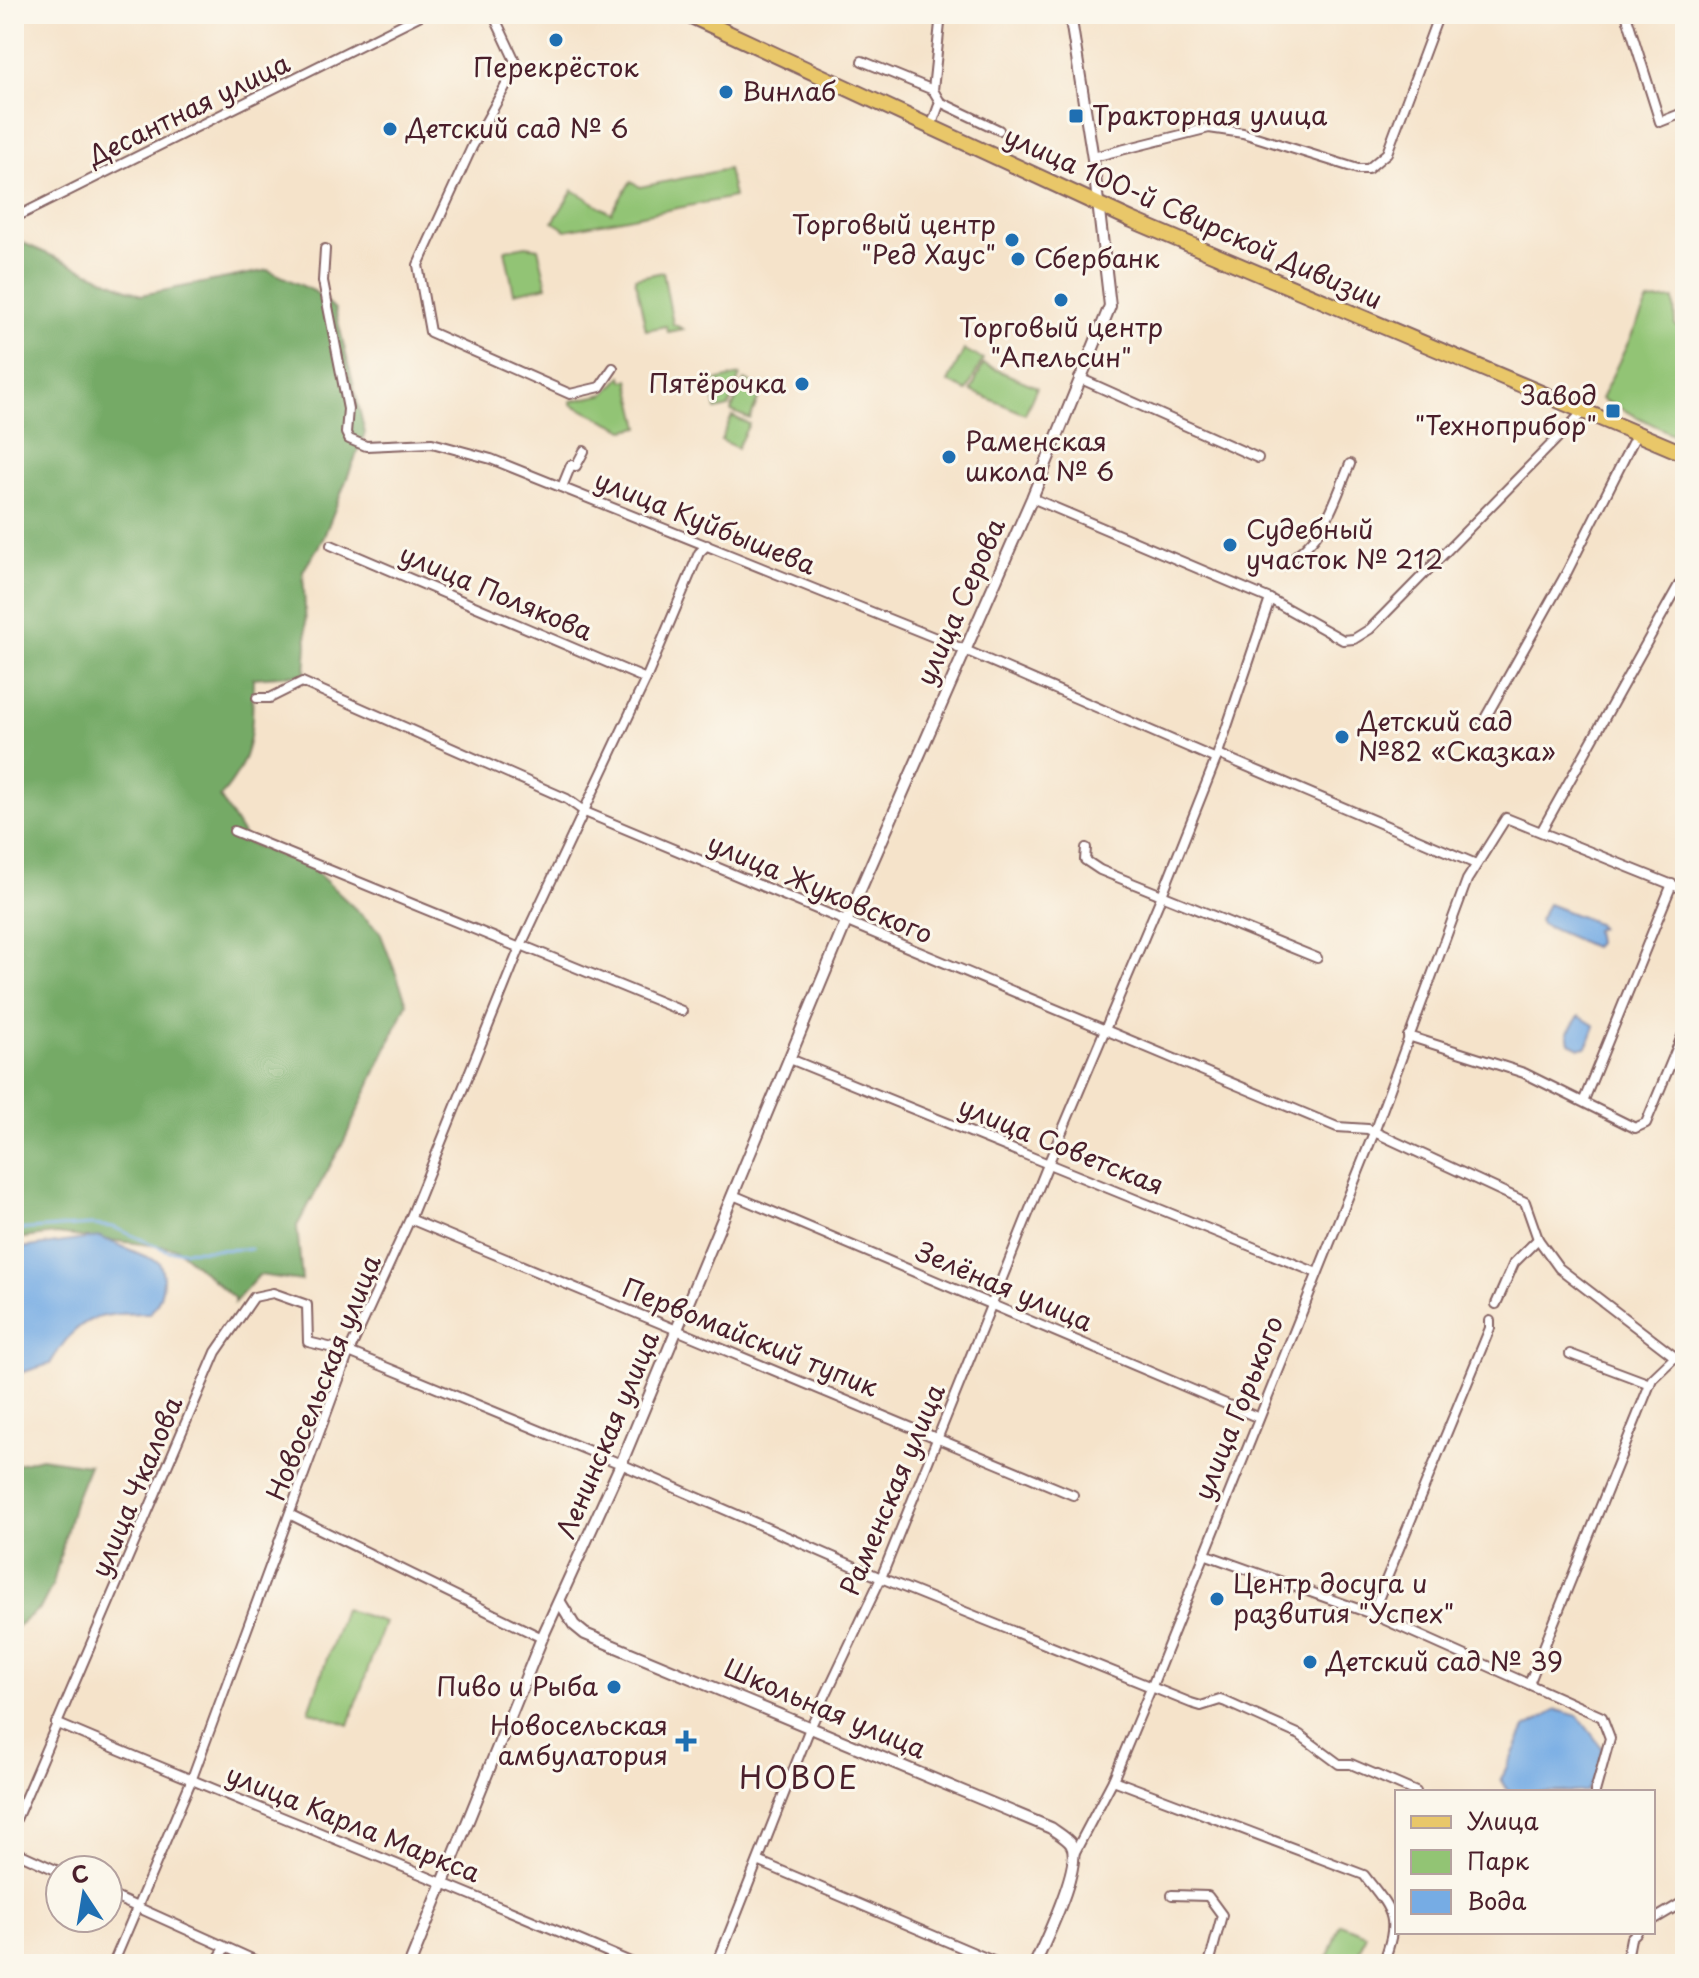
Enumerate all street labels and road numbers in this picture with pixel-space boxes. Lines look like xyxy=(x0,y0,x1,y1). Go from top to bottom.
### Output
street label: Десантная улица xyxy=(80,43,297,175)
street label: улица 100-й Свирской Дивизии xyxy=(998,115,1389,318)
street label: улица Куйбышева xyxy=(589,459,823,584)
street label: улица Серова xyxy=(905,511,1014,691)
street label: улица Полякова xyxy=(394,533,600,650)
street label: улица Жуковского xyxy=(702,823,939,953)
street label: улица Советская xyxy=(953,1086,1170,1204)
street label: Зелёная улица xyxy=(910,1231,1100,1341)
street label: Новосельская улица xyxy=(255,1248,390,1506)
street label: Первомайский тупик xyxy=(617,1267,885,1406)
street label: улица Горького xyxy=(1183,1309,1292,1505)
street label: Ленинская улица xyxy=(545,1324,668,1544)
street label: Раменская улица xyxy=(829,1377,954,1601)
street label: улица Чкалова xyxy=(80,1389,192,1583)
street label: Школьная улица xyxy=(719,1647,933,1768)
street label: улица Карла Маркса xyxy=(221,1754,487,1892)

